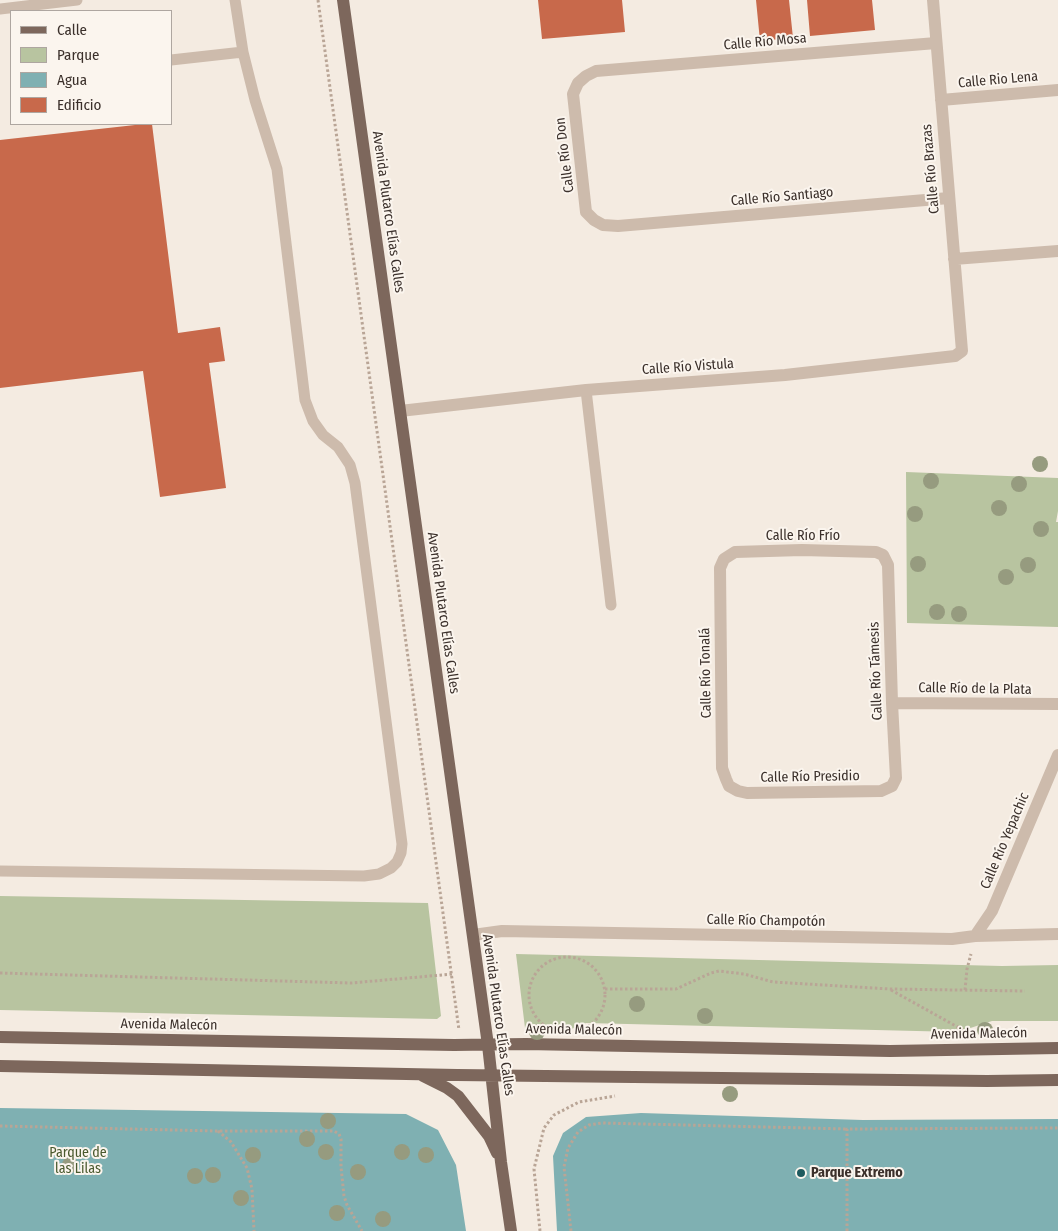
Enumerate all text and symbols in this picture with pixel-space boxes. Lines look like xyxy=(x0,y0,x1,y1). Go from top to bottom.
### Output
legend xyxy=(10,10,172,125)
text: Calle xyxy=(57,21,87,39)
street label: Calle Río Mosa xyxy=(723,30,807,54)
text: Parque xyxy=(57,46,100,64)
street label: Calle Rio Lena xyxy=(957,68,1039,92)
text: Agua xyxy=(57,71,87,89)
text: Edificio xyxy=(57,96,102,114)
street label: Calle Río Don xyxy=(552,116,578,194)
street label: Calle Río Brazas xyxy=(919,123,943,215)
street label: Avenida Plutarco Elías Calles xyxy=(368,130,408,294)
street label: Calle Río Santiago xyxy=(730,184,834,210)
street label: Calle Río Vistula xyxy=(642,355,734,379)
street label: Calle Río Frío xyxy=(766,528,840,544)
street label: Avenida Plutarco Elías Calles xyxy=(423,531,463,695)
street label: Calle Río Támesis xyxy=(866,621,886,721)
street label: Calle Río Tonalá xyxy=(697,628,715,718)
street label: Calle Río de la Plata xyxy=(918,680,1032,698)
street label: Calle Río Presidio xyxy=(760,768,860,786)
street label: Calle Río Yepachic xyxy=(977,790,1033,892)
street label: Calle Río Champotón xyxy=(706,912,826,930)
street label: Avenida Plutarco Elías Calles xyxy=(478,933,518,1097)
street label: Avenida Malecón xyxy=(121,1016,217,1034)
street label: Avenida Malecón xyxy=(526,1021,622,1039)
street label: Avenida Malecón xyxy=(931,1025,1027,1043)
park label: Parque de las Lilas xyxy=(49,1145,107,1178)
place label: Parque Extremo xyxy=(811,1165,903,1181)
marker: Parque Extremo xyxy=(795,1167,807,1179)

